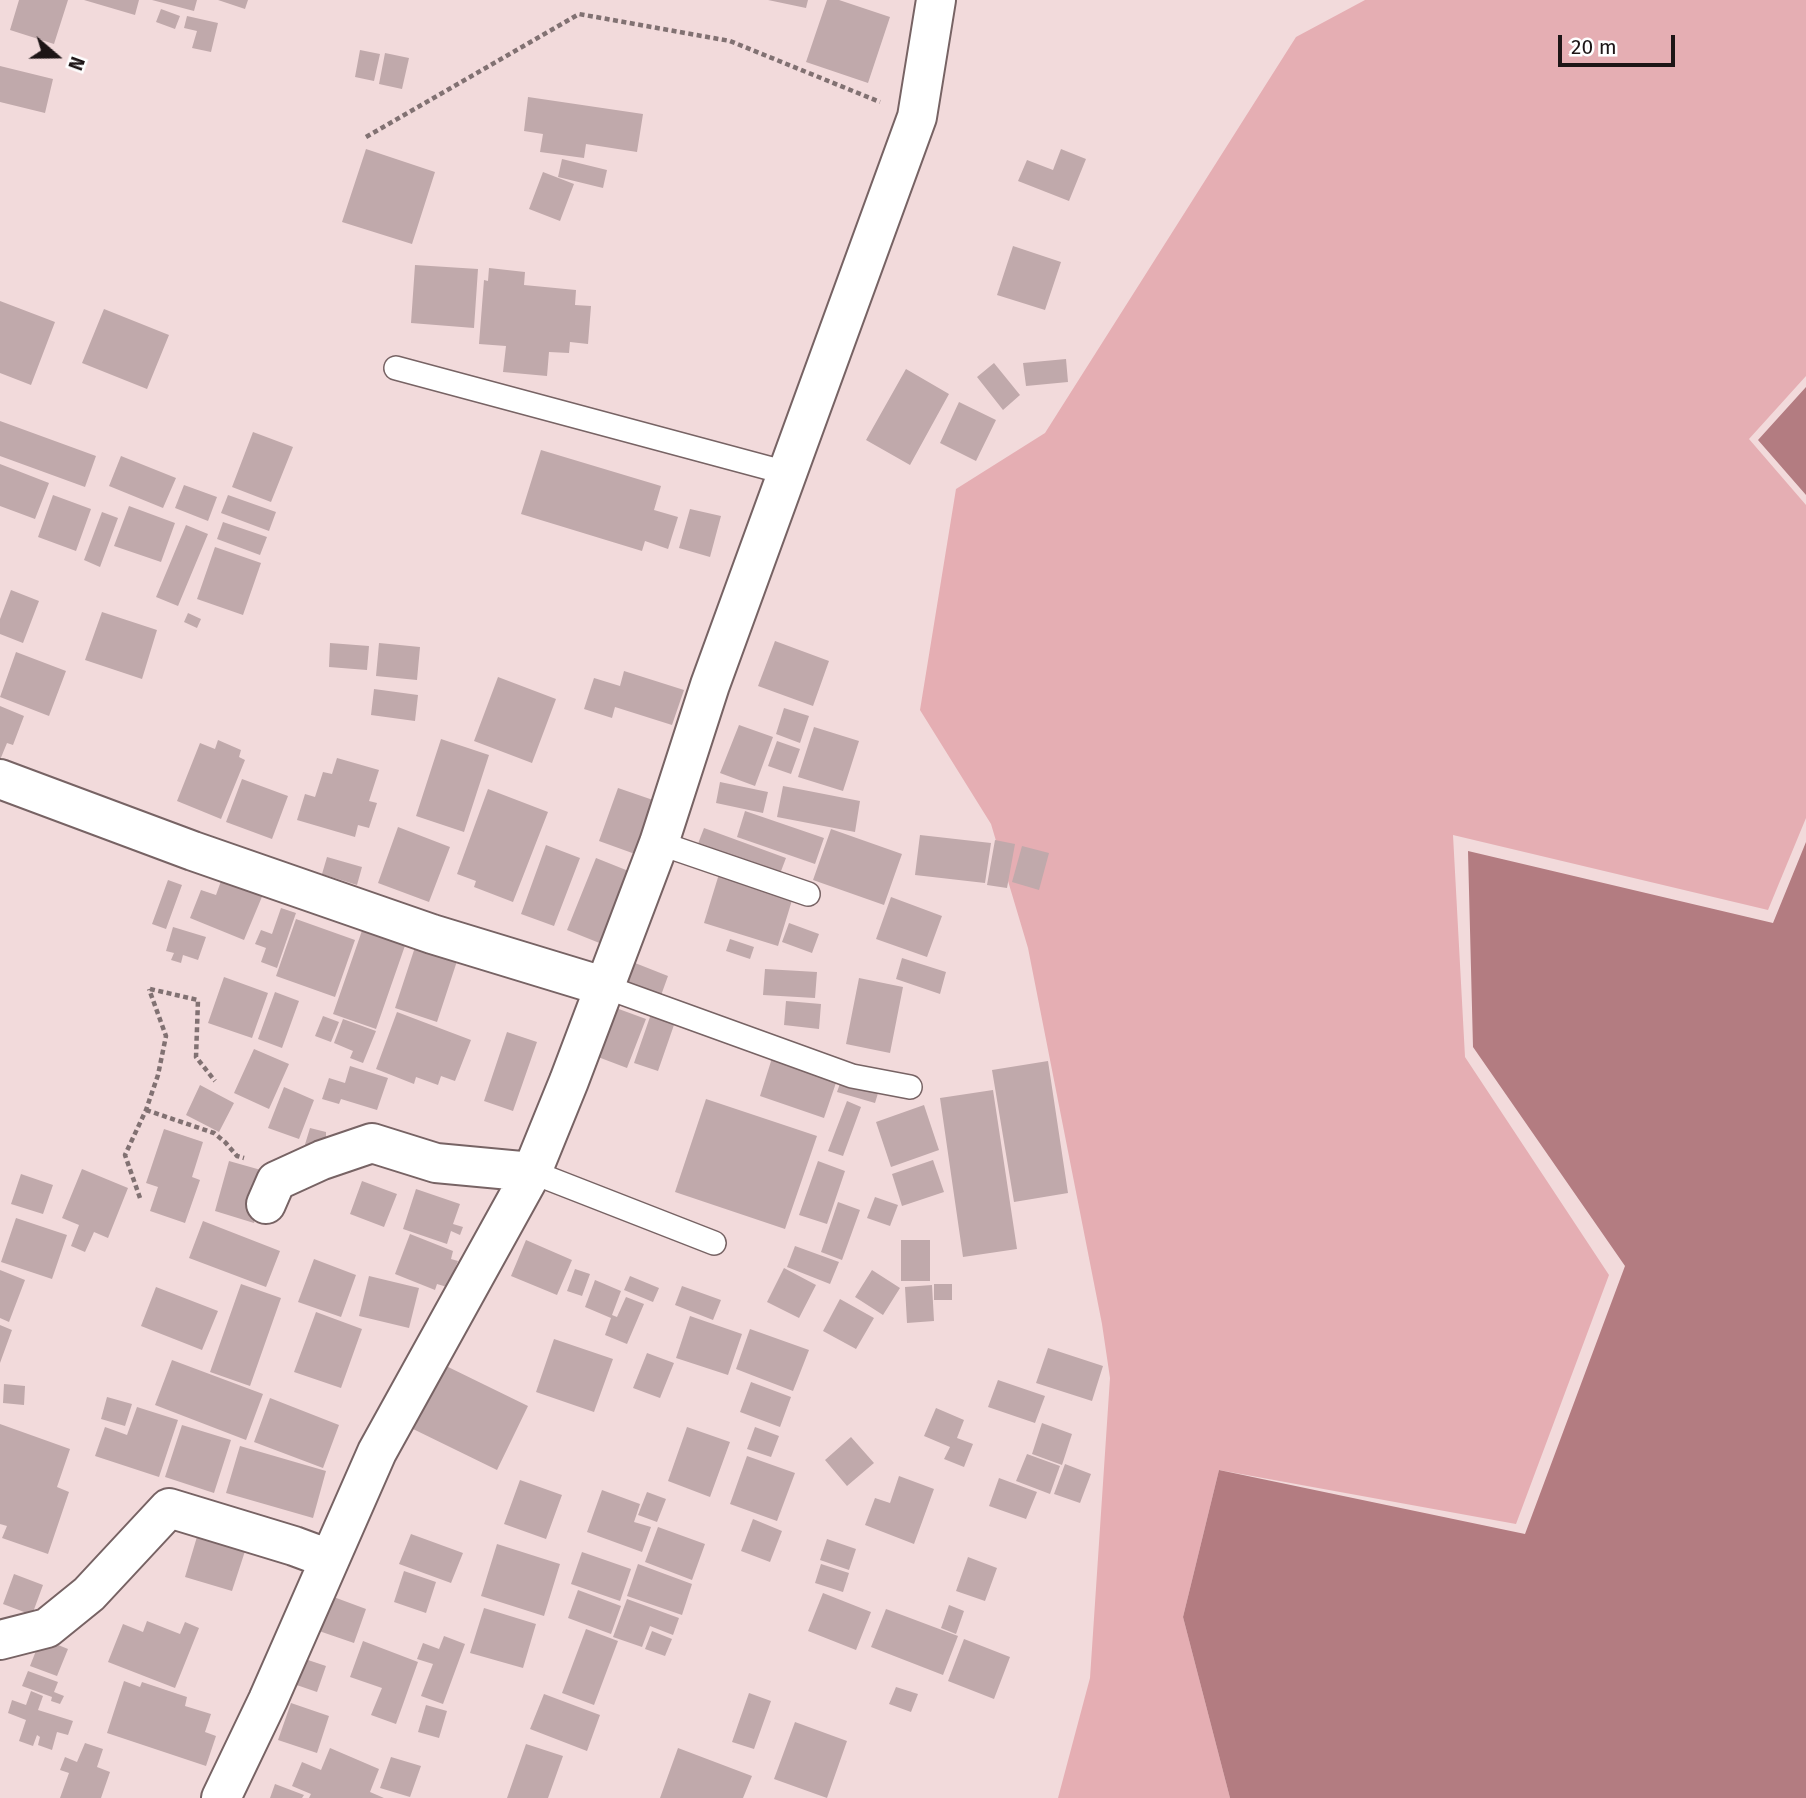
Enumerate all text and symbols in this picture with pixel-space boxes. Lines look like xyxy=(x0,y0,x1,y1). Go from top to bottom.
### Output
north arrow xyxy=(21,21,91,91)
scale bar xyxy=(1561,21,1678,65)
text: 20 m xyxy=(1571,34,1617,60)
text: N xyxy=(63,53,89,73)

